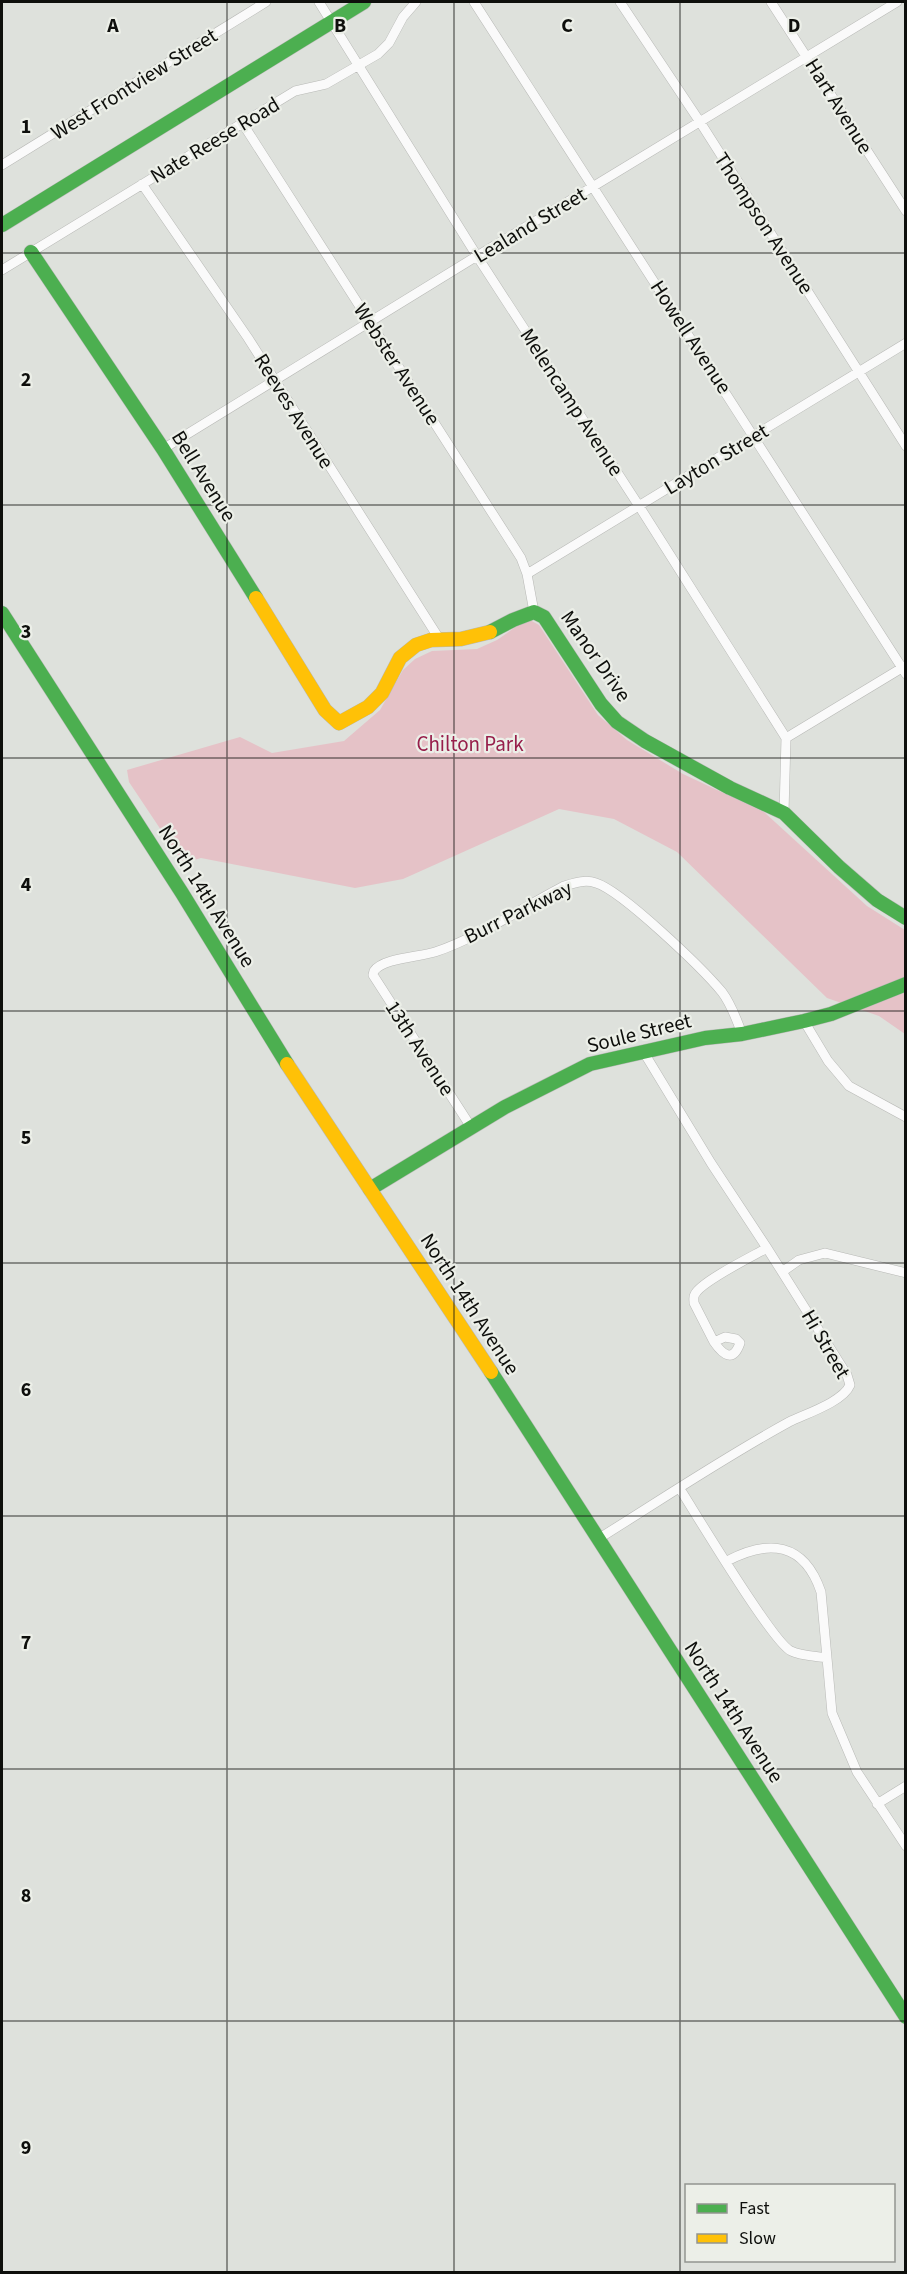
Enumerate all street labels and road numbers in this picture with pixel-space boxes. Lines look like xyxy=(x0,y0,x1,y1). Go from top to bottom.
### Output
street label: West Frontview Street xyxy=(45,21,223,147)
street label: Hart Avenue xyxy=(798,52,880,160)
street label: Nate Reese Road xyxy=(145,89,285,191)
street label: Thompson Avenue xyxy=(707,146,821,300)
street label: Lealand Street xyxy=(468,180,592,270)
street label: Howell Avenue xyxy=(643,274,739,400)
street label: Webster Avenue xyxy=(346,297,448,431)
street label: Melencamp Avenue xyxy=(513,322,631,482)
street label: Reeves Avenue xyxy=(247,348,341,474)
street label: Layton Street xyxy=(658,416,774,502)
street label: Bell Avenue xyxy=(164,425,244,527)
street label: Manor Drive xyxy=(553,604,639,708)
street label: North 14th Avenue xyxy=(151,819,263,973)
street label: Burr Parkway xyxy=(459,873,577,951)
street label: 13th Avenue xyxy=(378,994,462,1102)
street label: Soule Street xyxy=(584,1006,694,1060)
street label: North 14th Avenue xyxy=(413,1227,527,1381)
street label: Hi Street xyxy=(794,1304,858,1384)
street label: North 14th Avenue xyxy=(677,1635,791,1789)

